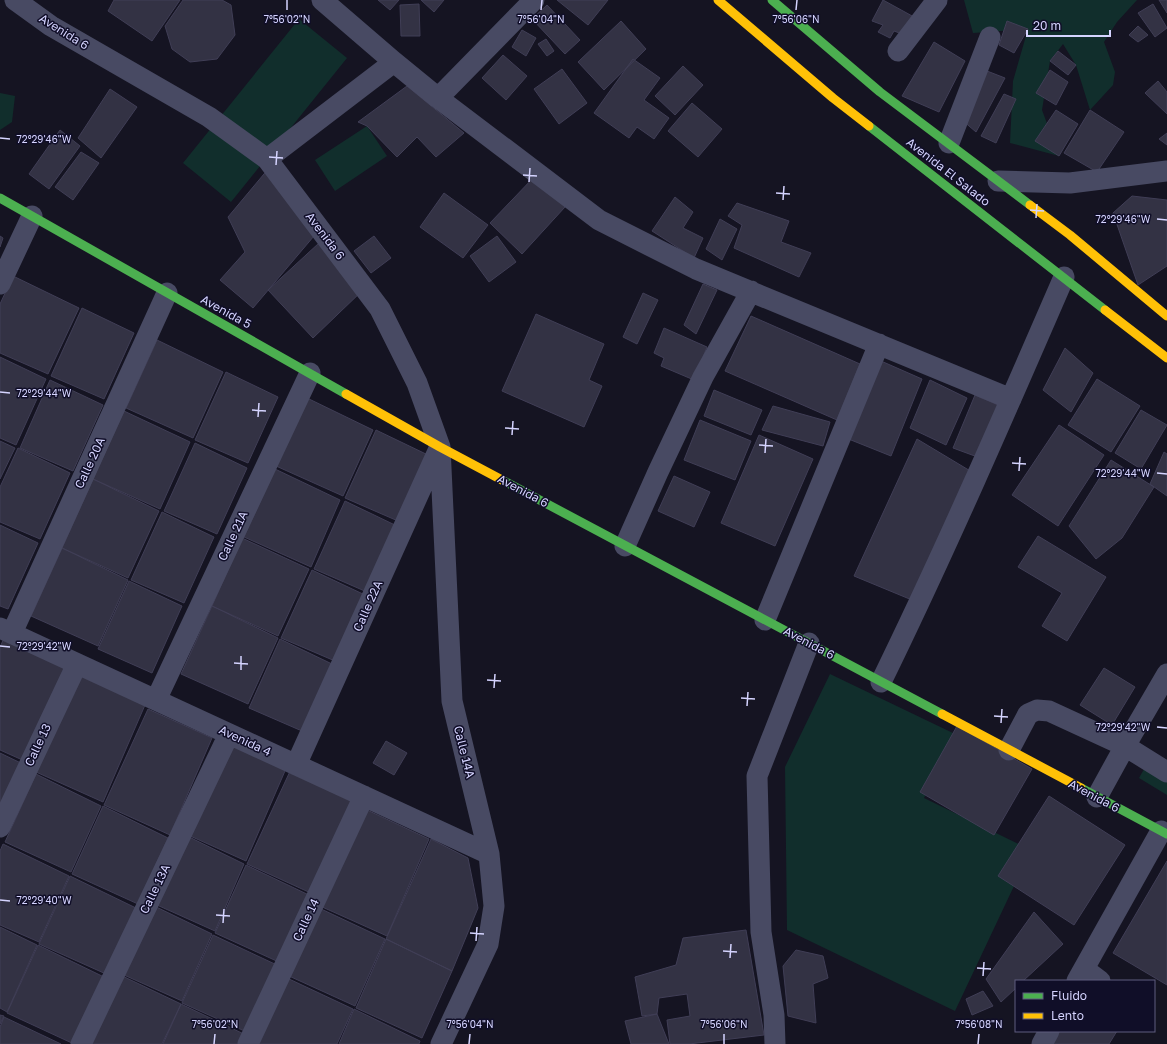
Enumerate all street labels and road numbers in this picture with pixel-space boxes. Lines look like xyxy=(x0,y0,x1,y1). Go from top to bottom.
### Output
street label: Avenida 6 xyxy=(37,10,92,53)
street label: Avenida El Salado xyxy=(903,134,993,209)
street label: Avenida 6 xyxy=(303,209,348,262)
street label: Avenida 5 xyxy=(198,292,254,332)
street label: Calle 20A xyxy=(71,435,108,491)
street label: Avenida 6 xyxy=(495,471,551,510)
street label: Calle 21A xyxy=(214,508,251,563)
street label: Calle 22A xyxy=(350,578,385,634)
street label: Avenida 6 xyxy=(781,623,837,662)
street label: Calle 13 xyxy=(21,721,54,768)
street label: Avenida 4 xyxy=(217,722,274,759)
street label: Calle 14A xyxy=(451,724,478,780)
street label: Avenida 6 xyxy=(1066,776,1122,815)
street label: Calle 13A xyxy=(136,862,173,916)
street label: Calle 14 xyxy=(289,896,322,944)

